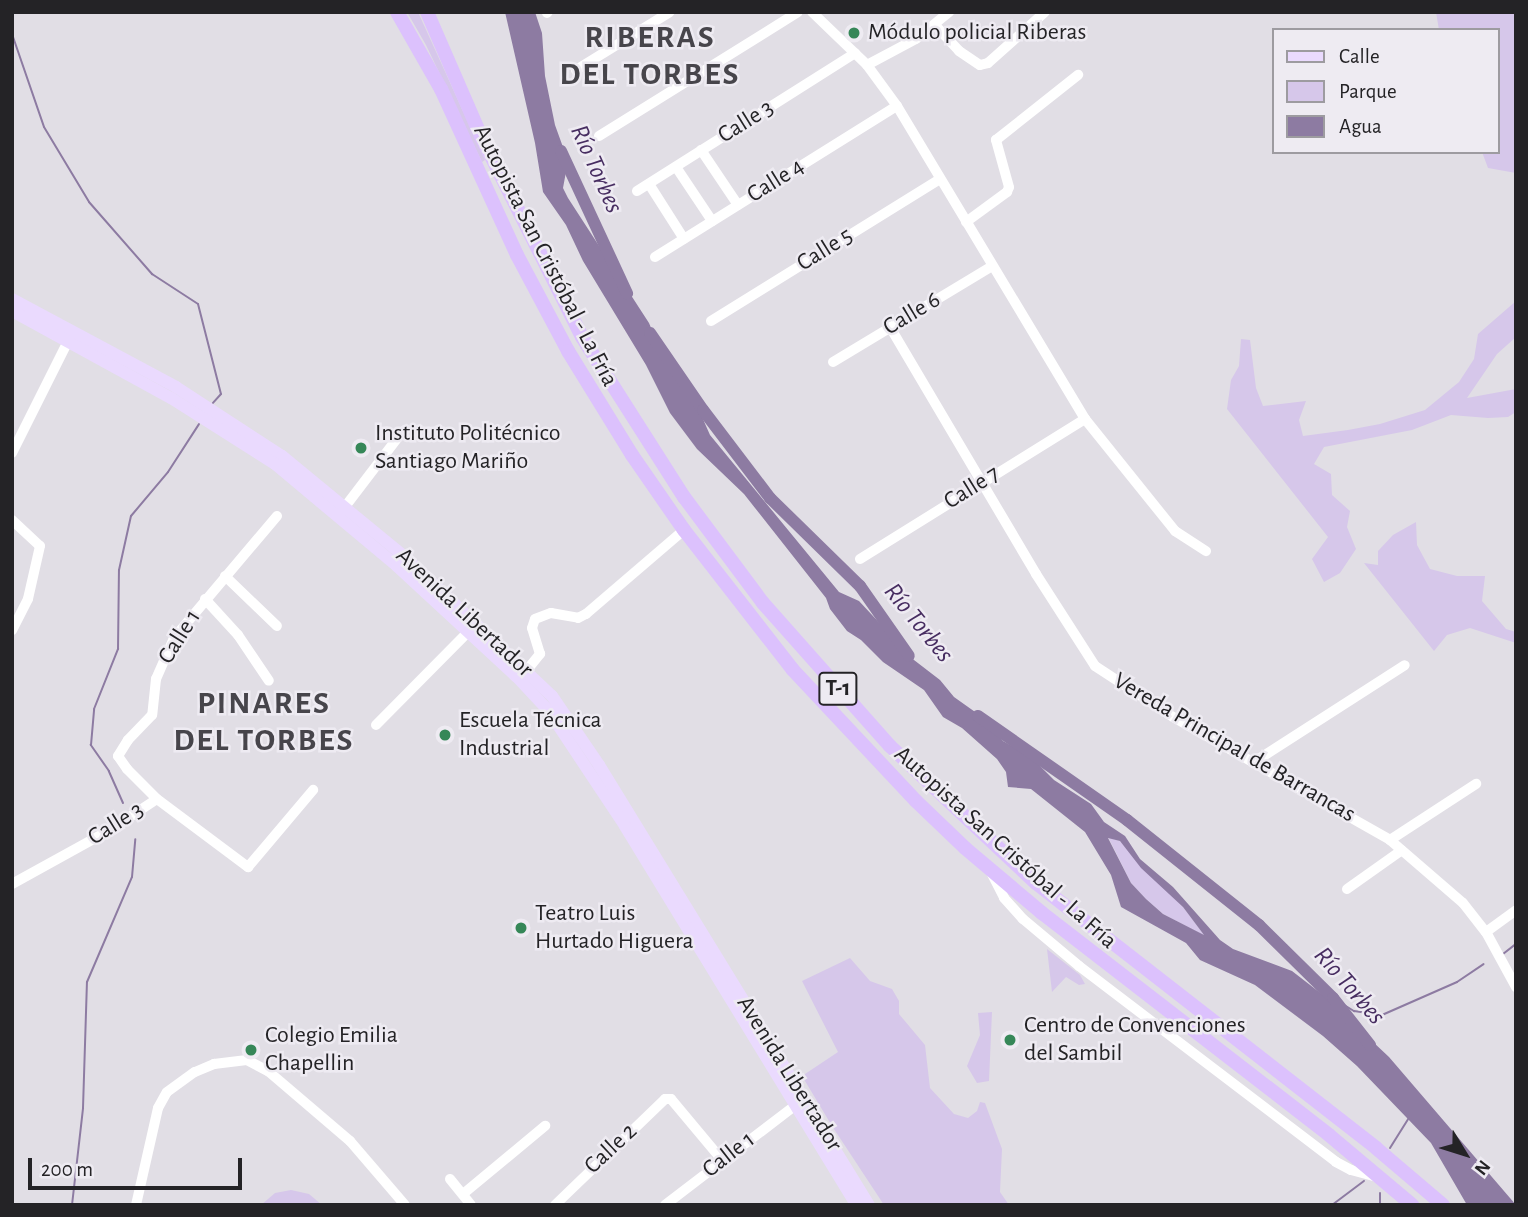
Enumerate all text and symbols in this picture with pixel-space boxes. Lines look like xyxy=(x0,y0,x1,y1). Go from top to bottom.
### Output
district label: RIBERAS DEL TORBES xyxy=(561,19,739,94)
place label: Módulo policial Riberas xyxy=(868,19,1086,47)
marker: Módulo policial Riberas xyxy=(846,25,862,41)
legend xyxy=(1272,28,1500,154)
text: Calle xyxy=(1339,46,1380,67)
text: Parque xyxy=(1339,81,1397,102)
street label: Calle 3 xyxy=(713,94,779,150)
text: Agua xyxy=(1339,116,1382,137)
street label: Autopista San Cristóbal - La Fría xyxy=(466,120,624,392)
water label: Río Torbes xyxy=(563,120,629,218)
street label: Calle 4 xyxy=(742,152,810,210)
street label: Calle 5 xyxy=(792,222,858,278)
street label: Calle 6 xyxy=(878,286,946,342)
place label: Instituto Politécnico Santiago Mariño xyxy=(375,420,560,476)
marker: Instituto Politécnico Santiago Mariño xyxy=(353,440,369,456)
street label: Calle 7 xyxy=(939,460,1005,516)
street label: Avenida Libertador xyxy=(389,542,539,684)
water label: Río Torbes xyxy=(877,577,959,669)
street label: Calle 1 xyxy=(152,604,208,670)
street label: Vereda Principal de Barrancas xyxy=(1108,667,1360,829)
road number: T-1 xyxy=(817,670,859,708)
district label: PINARES DEL TORBES xyxy=(175,685,353,760)
place label: Escuela Técnica Industrial xyxy=(459,707,601,763)
marker: Escuela Técnica Industrial xyxy=(437,727,453,743)
street label: Autopista San Cristóbal - La Fría xyxy=(888,740,1122,956)
street label: Calle 3 xyxy=(83,796,149,852)
place label: Teatro Luis Hurtado Higuera xyxy=(535,900,694,956)
marker: Teatro Luis Hurtado Higuera xyxy=(513,920,529,936)
water label: Río Torbes xyxy=(1307,941,1391,1031)
street label: Avenida Libertador xyxy=(730,991,848,1157)
place label: Centro de Convenciones del Sambil xyxy=(1024,1012,1246,1068)
place label: Colegio Emilia Chapellin xyxy=(265,1022,398,1078)
marker: Centro de Convenciones del Sambil xyxy=(1002,1032,1018,1048)
marker: Colegio Emilia Chapellin xyxy=(243,1042,259,1058)
street label: Calle 2 xyxy=(579,1118,643,1180)
north arrow xyxy=(1430,1119,1500,1189)
street label: Calle 1 xyxy=(697,1126,761,1184)
scale bar xyxy=(32,1144,245,1188)
text: N xyxy=(1470,1156,1493,1178)
text: 200 m xyxy=(41,1159,93,1180)

